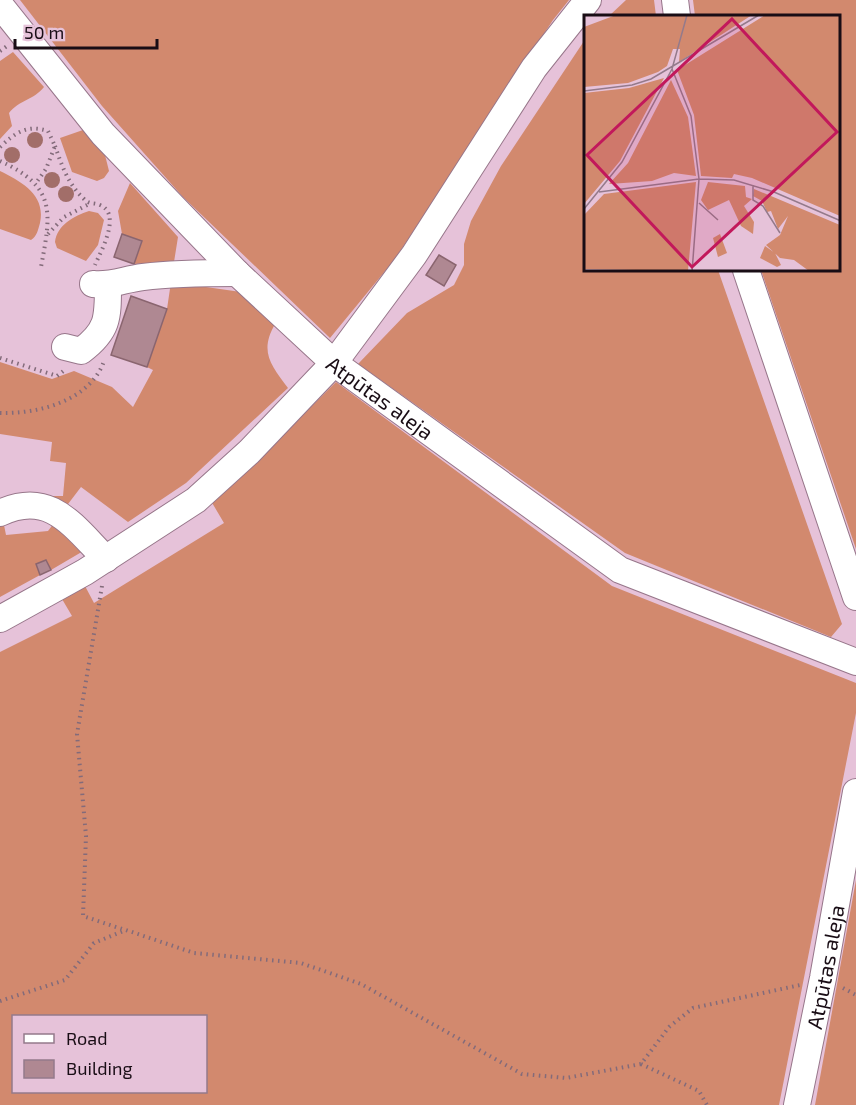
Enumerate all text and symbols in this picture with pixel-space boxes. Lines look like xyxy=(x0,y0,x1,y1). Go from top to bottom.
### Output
scale bar xyxy=(15,12,158,50)
inset map xyxy=(584,15,841,272)
text: 50 m xyxy=(24,21,64,43)
street label: Atpūtas aleja xyxy=(322,350,439,444)
street label: Atpūtas aleja xyxy=(800,903,848,1031)
legend xyxy=(12,1015,207,1093)
text: Road xyxy=(66,1027,107,1049)
text: Building xyxy=(66,1057,133,1079)

